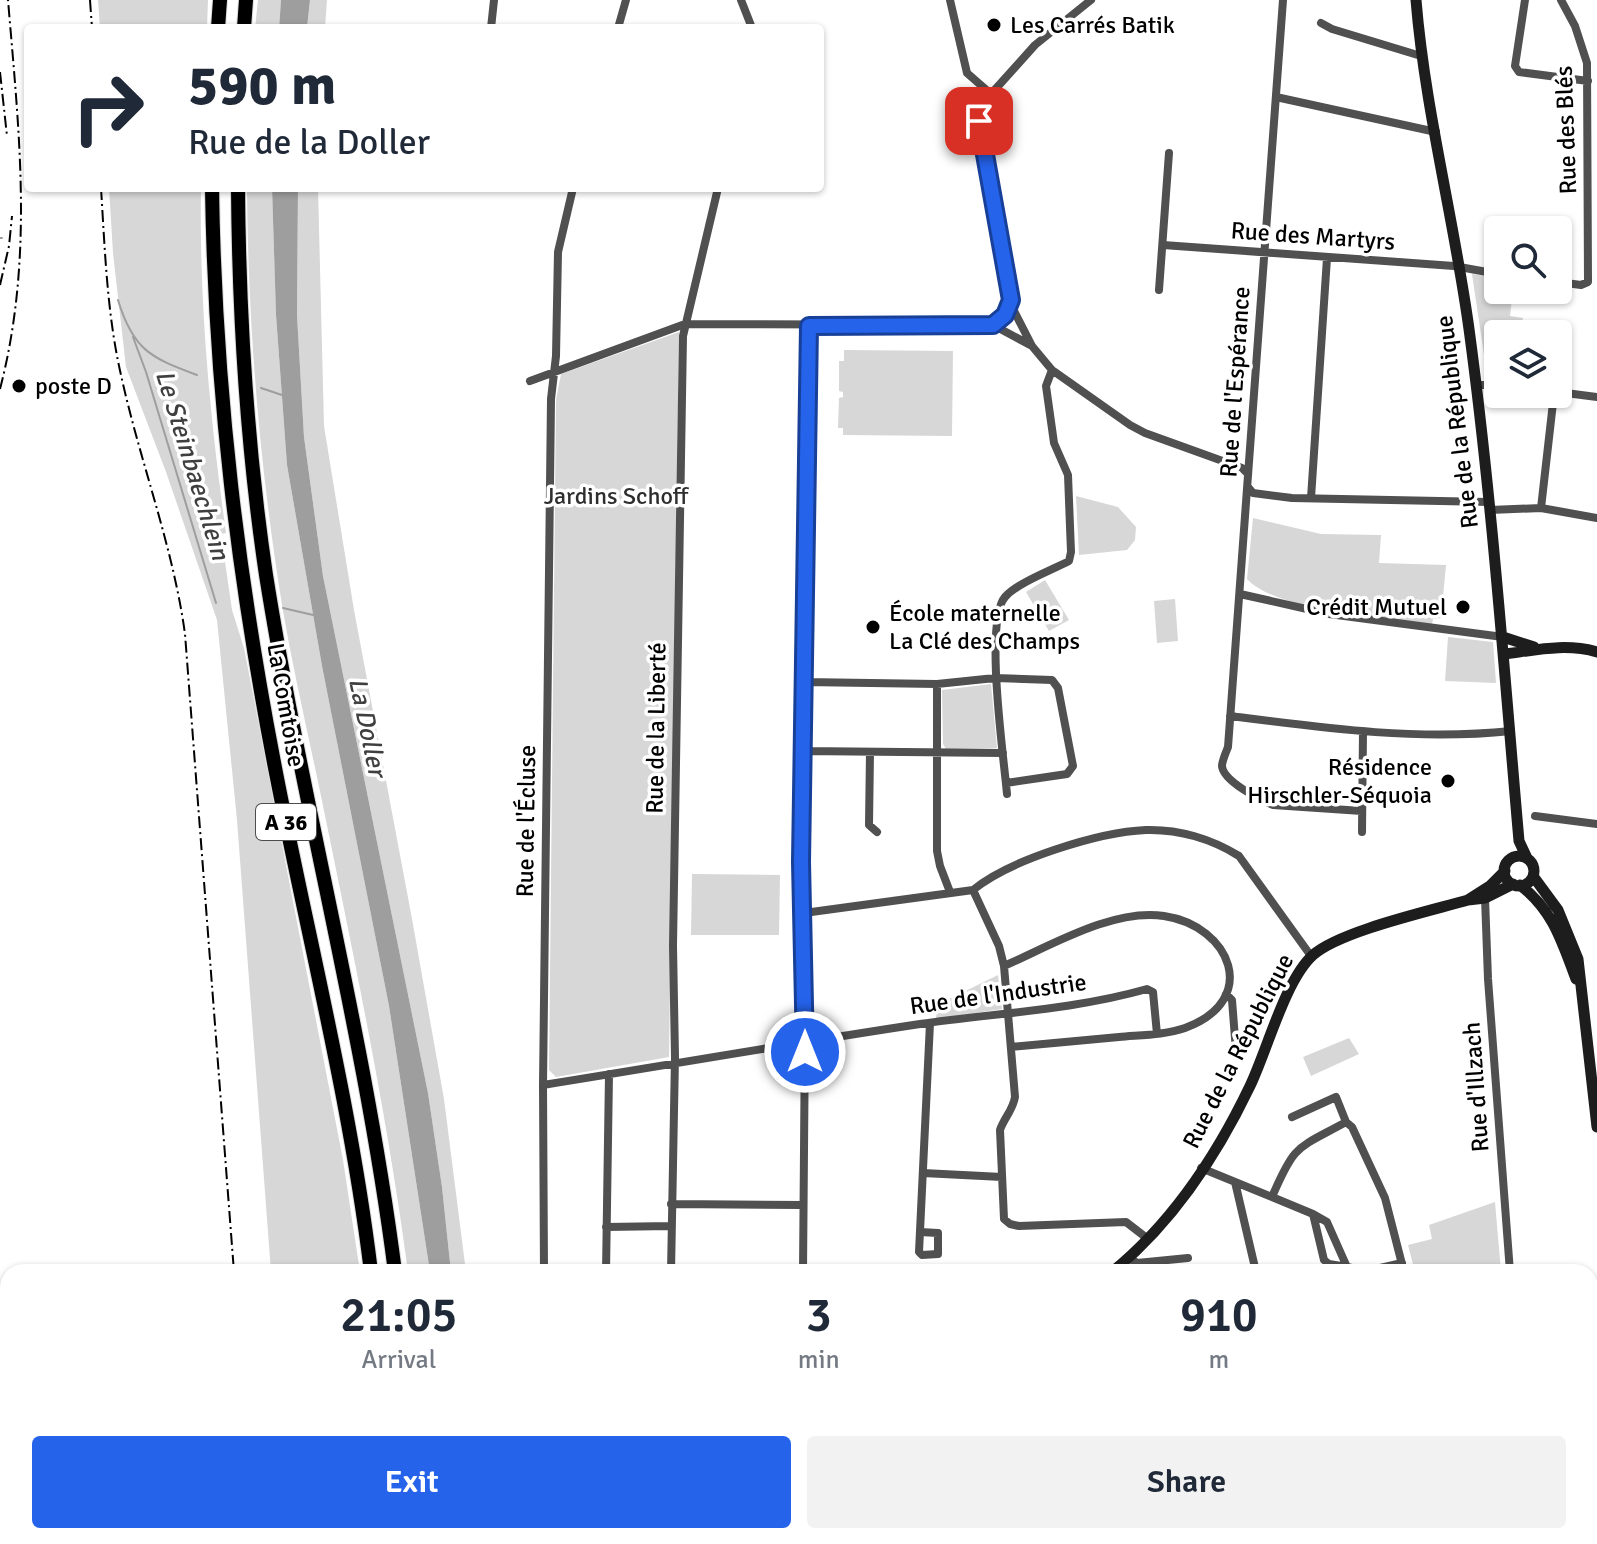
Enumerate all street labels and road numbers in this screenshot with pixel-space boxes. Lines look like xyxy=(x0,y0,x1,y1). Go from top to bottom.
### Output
street label: Rue des Blés xyxy=(1549,65,1583,195)
street label: Rue des Martyrs xyxy=(1230,215,1396,257)
street label: Rue de l'Espérance xyxy=(1213,285,1257,479)
street label: Rue de la République xyxy=(1429,314,1485,530)
street label: La Comtoise xyxy=(260,641,312,769)
street label: Rue de la Liberté xyxy=(640,642,672,814)
street label: Rue de l'Écluse xyxy=(510,744,542,898)
road number: A 36 xyxy=(256,804,316,840)
street label: Rue de la République xyxy=(1176,949,1300,1153)
street label: Rue de l'Industrie xyxy=(908,967,1088,1021)
street label: Rue d'Illzach xyxy=(1456,1021,1496,1153)

